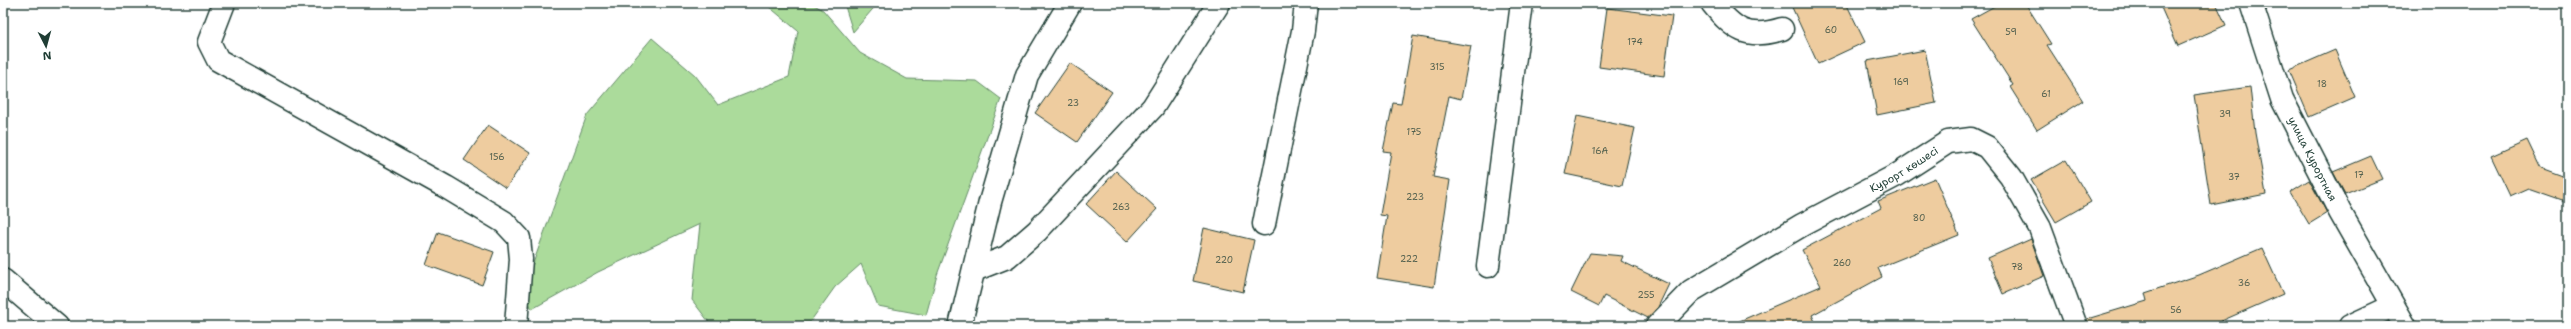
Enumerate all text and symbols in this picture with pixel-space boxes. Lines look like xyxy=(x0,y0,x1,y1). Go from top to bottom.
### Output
house number: 60 xyxy=(1825,24,1837,36)
north arrow xyxy=(26,26,66,66)
house number: 59 xyxy=(2005,26,2017,38)
house number: 174 xyxy=(1627,36,1643,48)
text: N xyxy=(42,48,52,63)
house number: 315 xyxy=(1430,61,1444,73)
house number: 169 xyxy=(1893,76,1909,88)
house number: 18 xyxy=(2317,78,2327,90)
house number: 61 xyxy=(2041,88,2051,100)
house number: 23 xyxy=(1067,97,1079,109)
house number: 39 xyxy=(2219,108,2231,120)
street label: улица Курортная xyxy=(2284,114,2340,204)
house number: 175 xyxy=(1407,126,1421,138)
street label: Курорт көшесі xyxy=(1867,143,1941,196)
house number: 16А xyxy=(1592,145,1609,157)
house number: 156 xyxy=(489,151,505,163)
house number: 17 xyxy=(2354,169,2364,181)
house number: 37 xyxy=(2228,171,2240,183)
house number: 223 xyxy=(1406,191,1424,203)
house number: 263 xyxy=(1112,201,1130,213)
house number: 80 xyxy=(1913,212,1925,224)
house number: 222 xyxy=(1400,253,1418,265)
house number: 220 xyxy=(1215,254,1233,266)
house number: 260 xyxy=(1833,257,1851,269)
house number: 78 xyxy=(2011,261,2023,273)
house number: 36 xyxy=(2238,277,2250,289)
house number: 255 xyxy=(1638,289,1654,301)
house number: 56 xyxy=(2170,304,2182,316)

